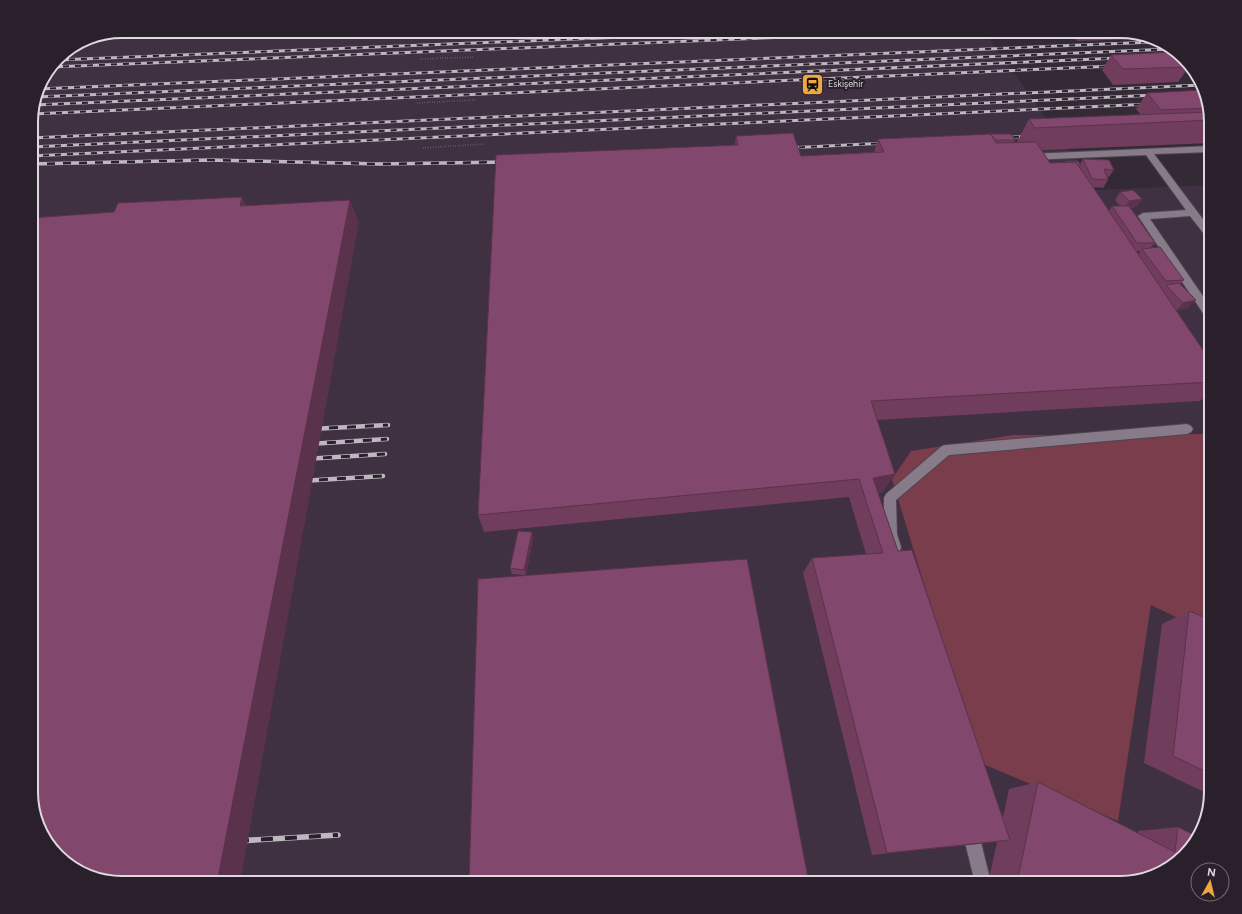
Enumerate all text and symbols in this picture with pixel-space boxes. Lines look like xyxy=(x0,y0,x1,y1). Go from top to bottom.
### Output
station icon: Eskişehir xyxy=(799,71,825,97)
place label: Eskişehir xyxy=(828,78,863,89)
north arrow xyxy=(1190,862,1230,902)
text: N xyxy=(1206,866,1216,880)

